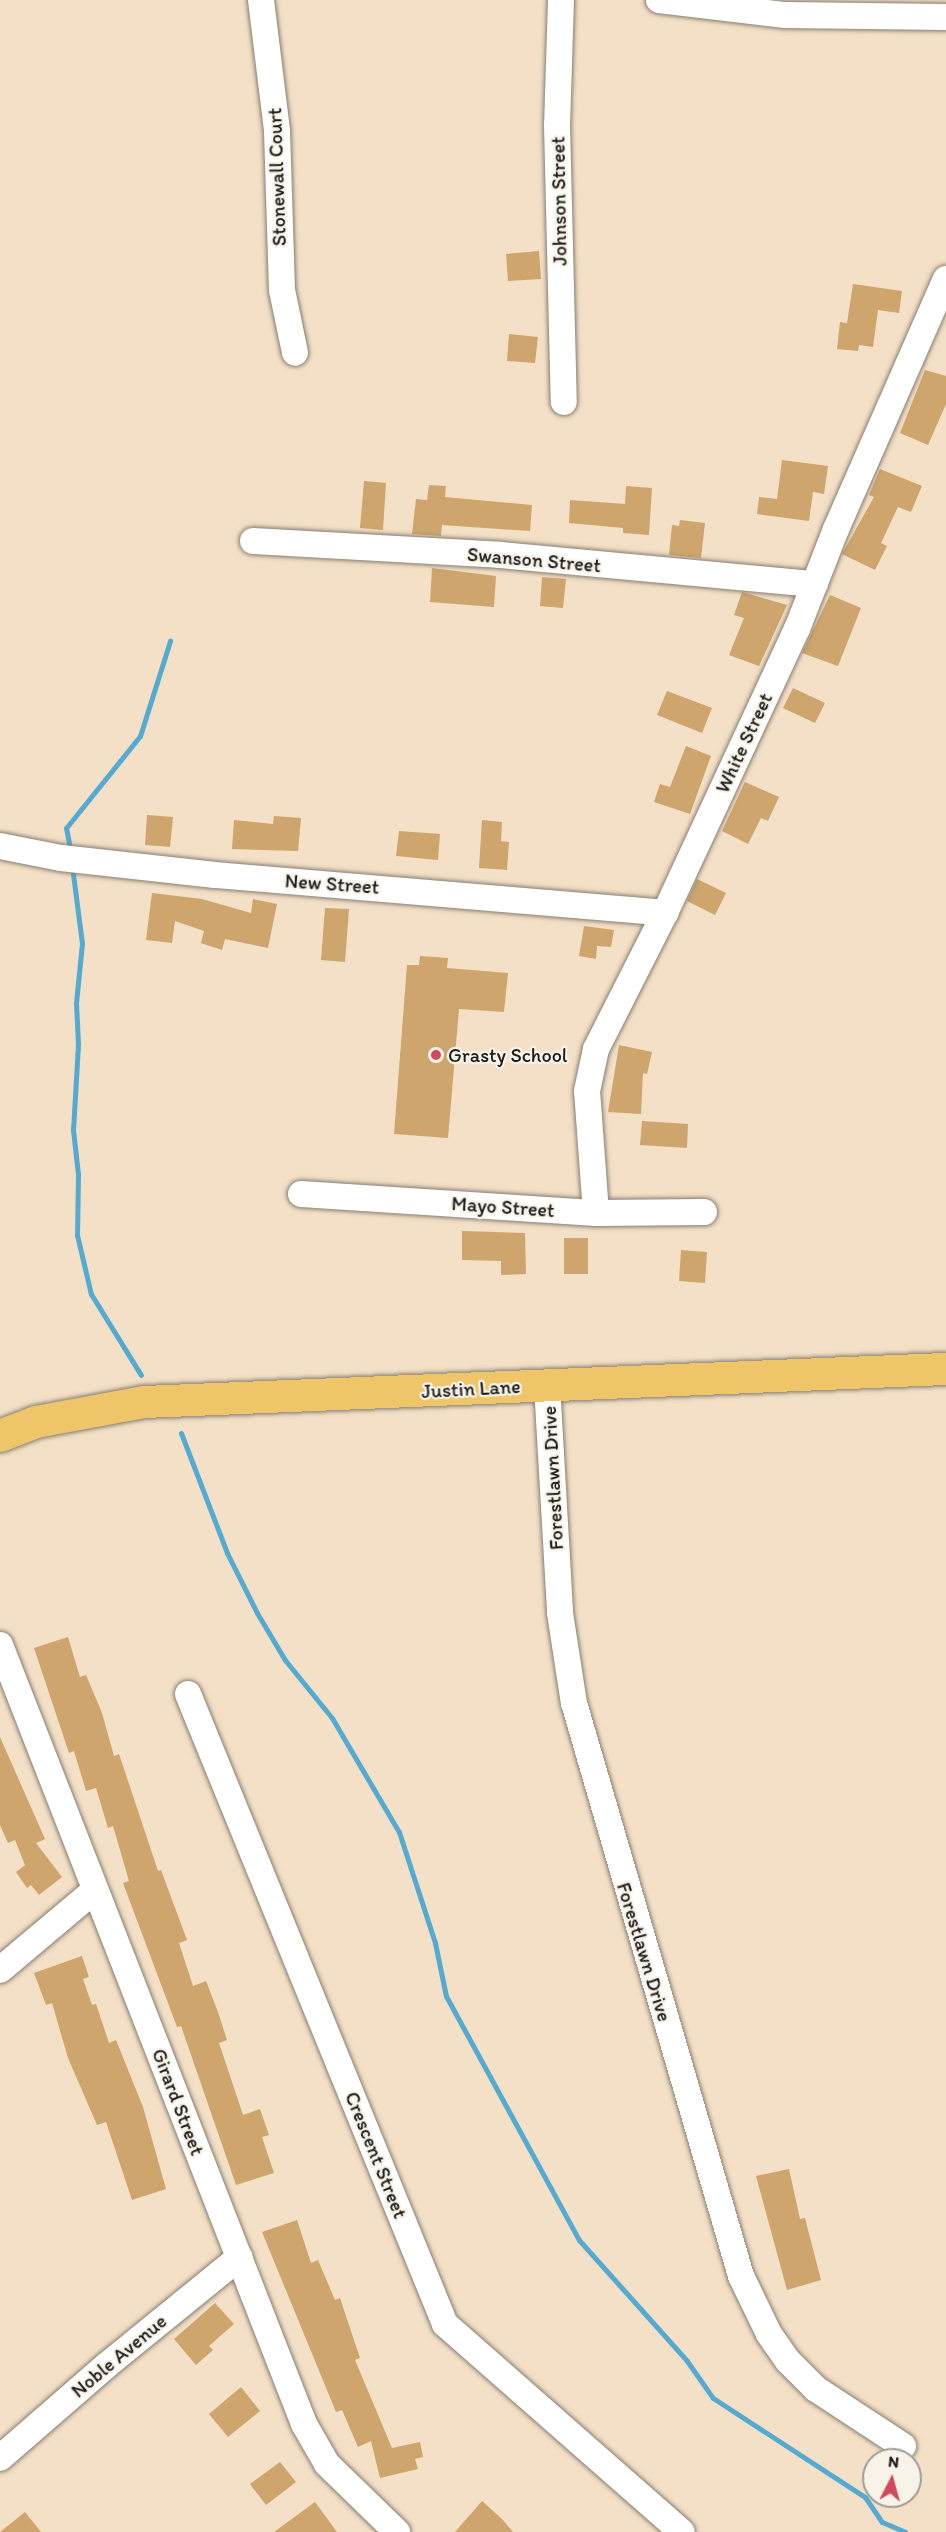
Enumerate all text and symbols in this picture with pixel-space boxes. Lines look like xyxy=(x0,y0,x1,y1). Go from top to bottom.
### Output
street label: Stonewall Court xyxy=(263,107,291,247)
street label: Johnson Street xyxy=(546,136,572,266)
street label: Swanson Street xyxy=(466,542,602,578)
street label: White Street xyxy=(710,689,778,797)
street label: New Street xyxy=(284,869,380,899)
place label: Grasty School xyxy=(448,1043,567,1067)
marker: Grasty School xyxy=(429,1048,443,1062)
street label: Mayo Street xyxy=(451,1191,555,1223)
street label: Justin Lane xyxy=(421,1374,521,1404)
street label: Forestlawn Drive xyxy=(537,1405,569,1551)
street label: Forestlawn Drive xyxy=(611,1880,677,2024)
street label: Girard Street xyxy=(147,2045,209,2159)
street label: Crescent Street xyxy=(340,2088,412,2222)
street label: Noble Avenue xyxy=(67,2309,171,2403)
north arrow xyxy=(862,2448,922,2508)
text: N xyxy=(887,2452,900,2472)

